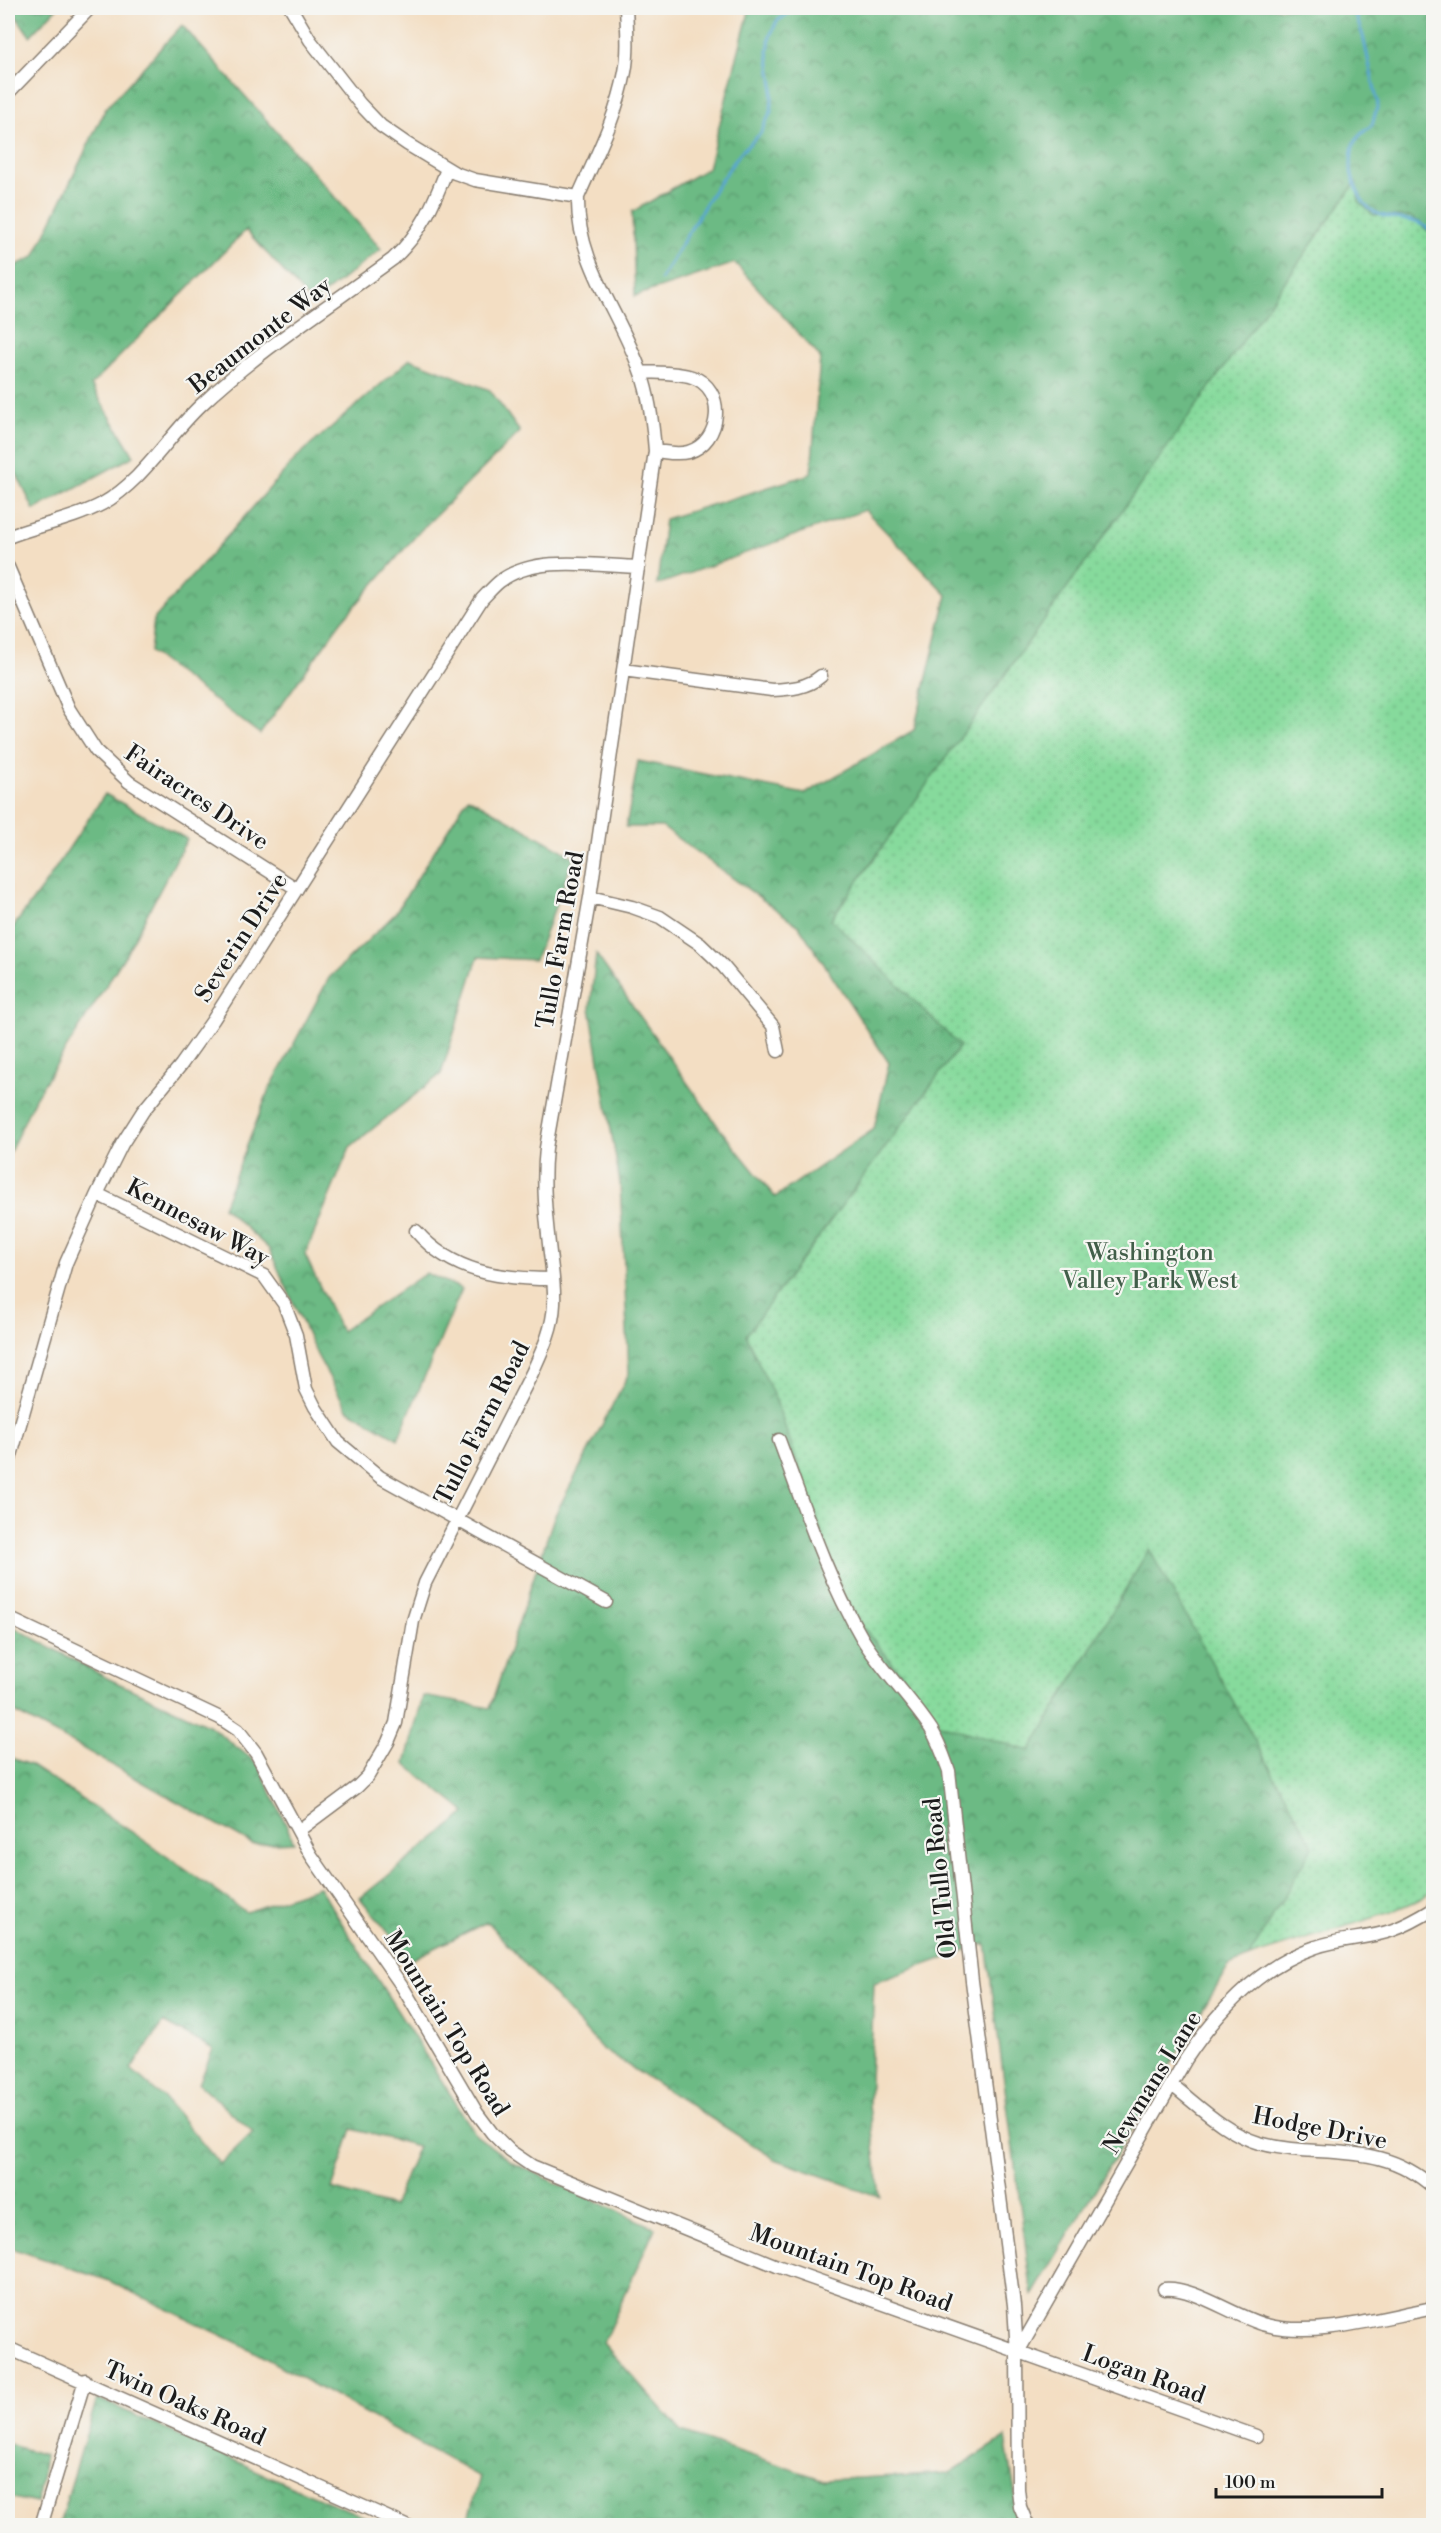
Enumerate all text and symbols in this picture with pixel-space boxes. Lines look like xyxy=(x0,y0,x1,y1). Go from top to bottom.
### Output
street label: Beaumonte Way xyxy=(182,271,338,401)
street label: Fairacres Drive xyxy=(119,738,274,857)
street label: Tullo Farm Road xyxy=(531,849,591,1031)
street label: Severin Drive xyxy=(189,867,295,1008)
street label: Kennesaw Way xyxy=(121,1173,275,1273)
park label: Washington Valley Park West xyxy=(1061,1238,1239,1296)
street label: Tullo Farm Road xyxy=(429,1336,537,1511)
street label: Old Tullo Road xyxy=(918,1796,964,1960)
street label: Mountain Top Road xyxy=(377,1925,516,2122)
street label: Newmans Lane xyxy=(1097,2005,1209,2160)
street label: Hodge Drive xyxy=(1250,2101,1390,2157)
street label: Mountain Top Road xyxy=(745,2218,956,2320)
street label: Logan Road xyxy=(1078,2339,1210,2411)
street label: Twin Oaks Road xyxy=(99,2355,270,2453)
scale bar xyxy=(1216,2461,1382,2499)
text: 100 m xyxy=(1225,2471,1276,2494)

